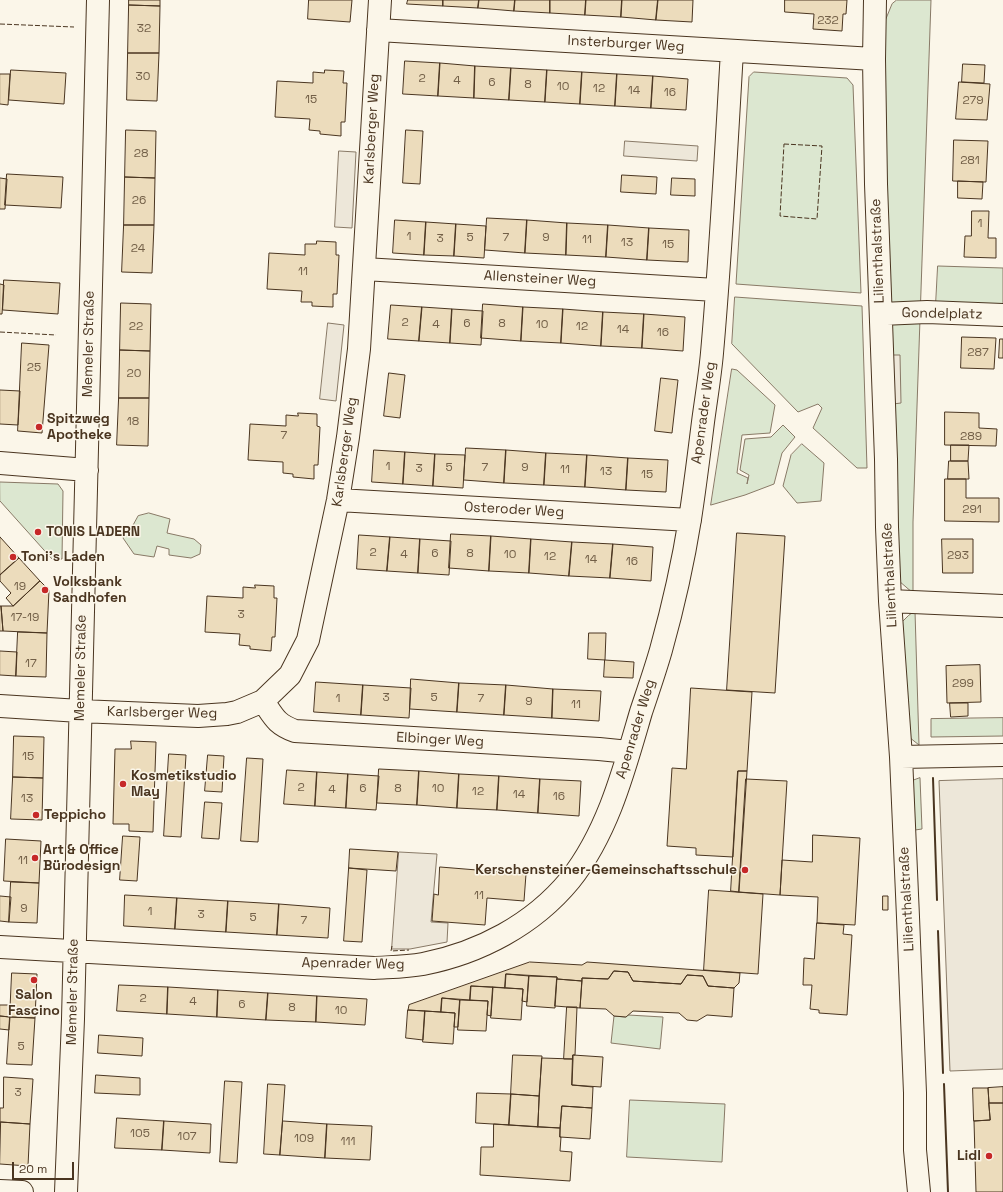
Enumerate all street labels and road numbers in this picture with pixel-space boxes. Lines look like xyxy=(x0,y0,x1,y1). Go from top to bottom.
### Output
street label: Insterburger Weg xyxy=(567,33,685,55)
street label: Karlsberger Weg xyxy=(361,73,383,185)
street label: Lilienthalstraße xyxy=(868,198,888,304)
street label: Allensteiner Weg xyxy=(483,268,597,290)
street label: Memeler Straße xyxy=(80,291,98,397)
street label: Gondelplatz xyxy=(901,305,983,323)
street label: Apenrader Weg xyxy=(689,361,719,465)
street label: Karlsberger Weg xyxy=(329,396,361,508)
street label: Osteroder Weg xyxy=(464,499,564,521)
street label: Lilienthalstraße xyxy=(879,522,901,628)
street label: Memeler Straße xyxy=(72,615,90,721)
street label: Apenrader Weg xyxy=(613,677,659,781)
street label: Karlsberger Weg xyxy=(107,704,217,722)
street label: Elbinger Weg xyxy=(396,729,484,751)
street label: Lilienthalstraße xyxy=(896,846,918,952)
street label: Memeler Straße xyxy=(64,939,82,1045)
street label: Apenrader Weg xyxy=(301,955,405,973)

